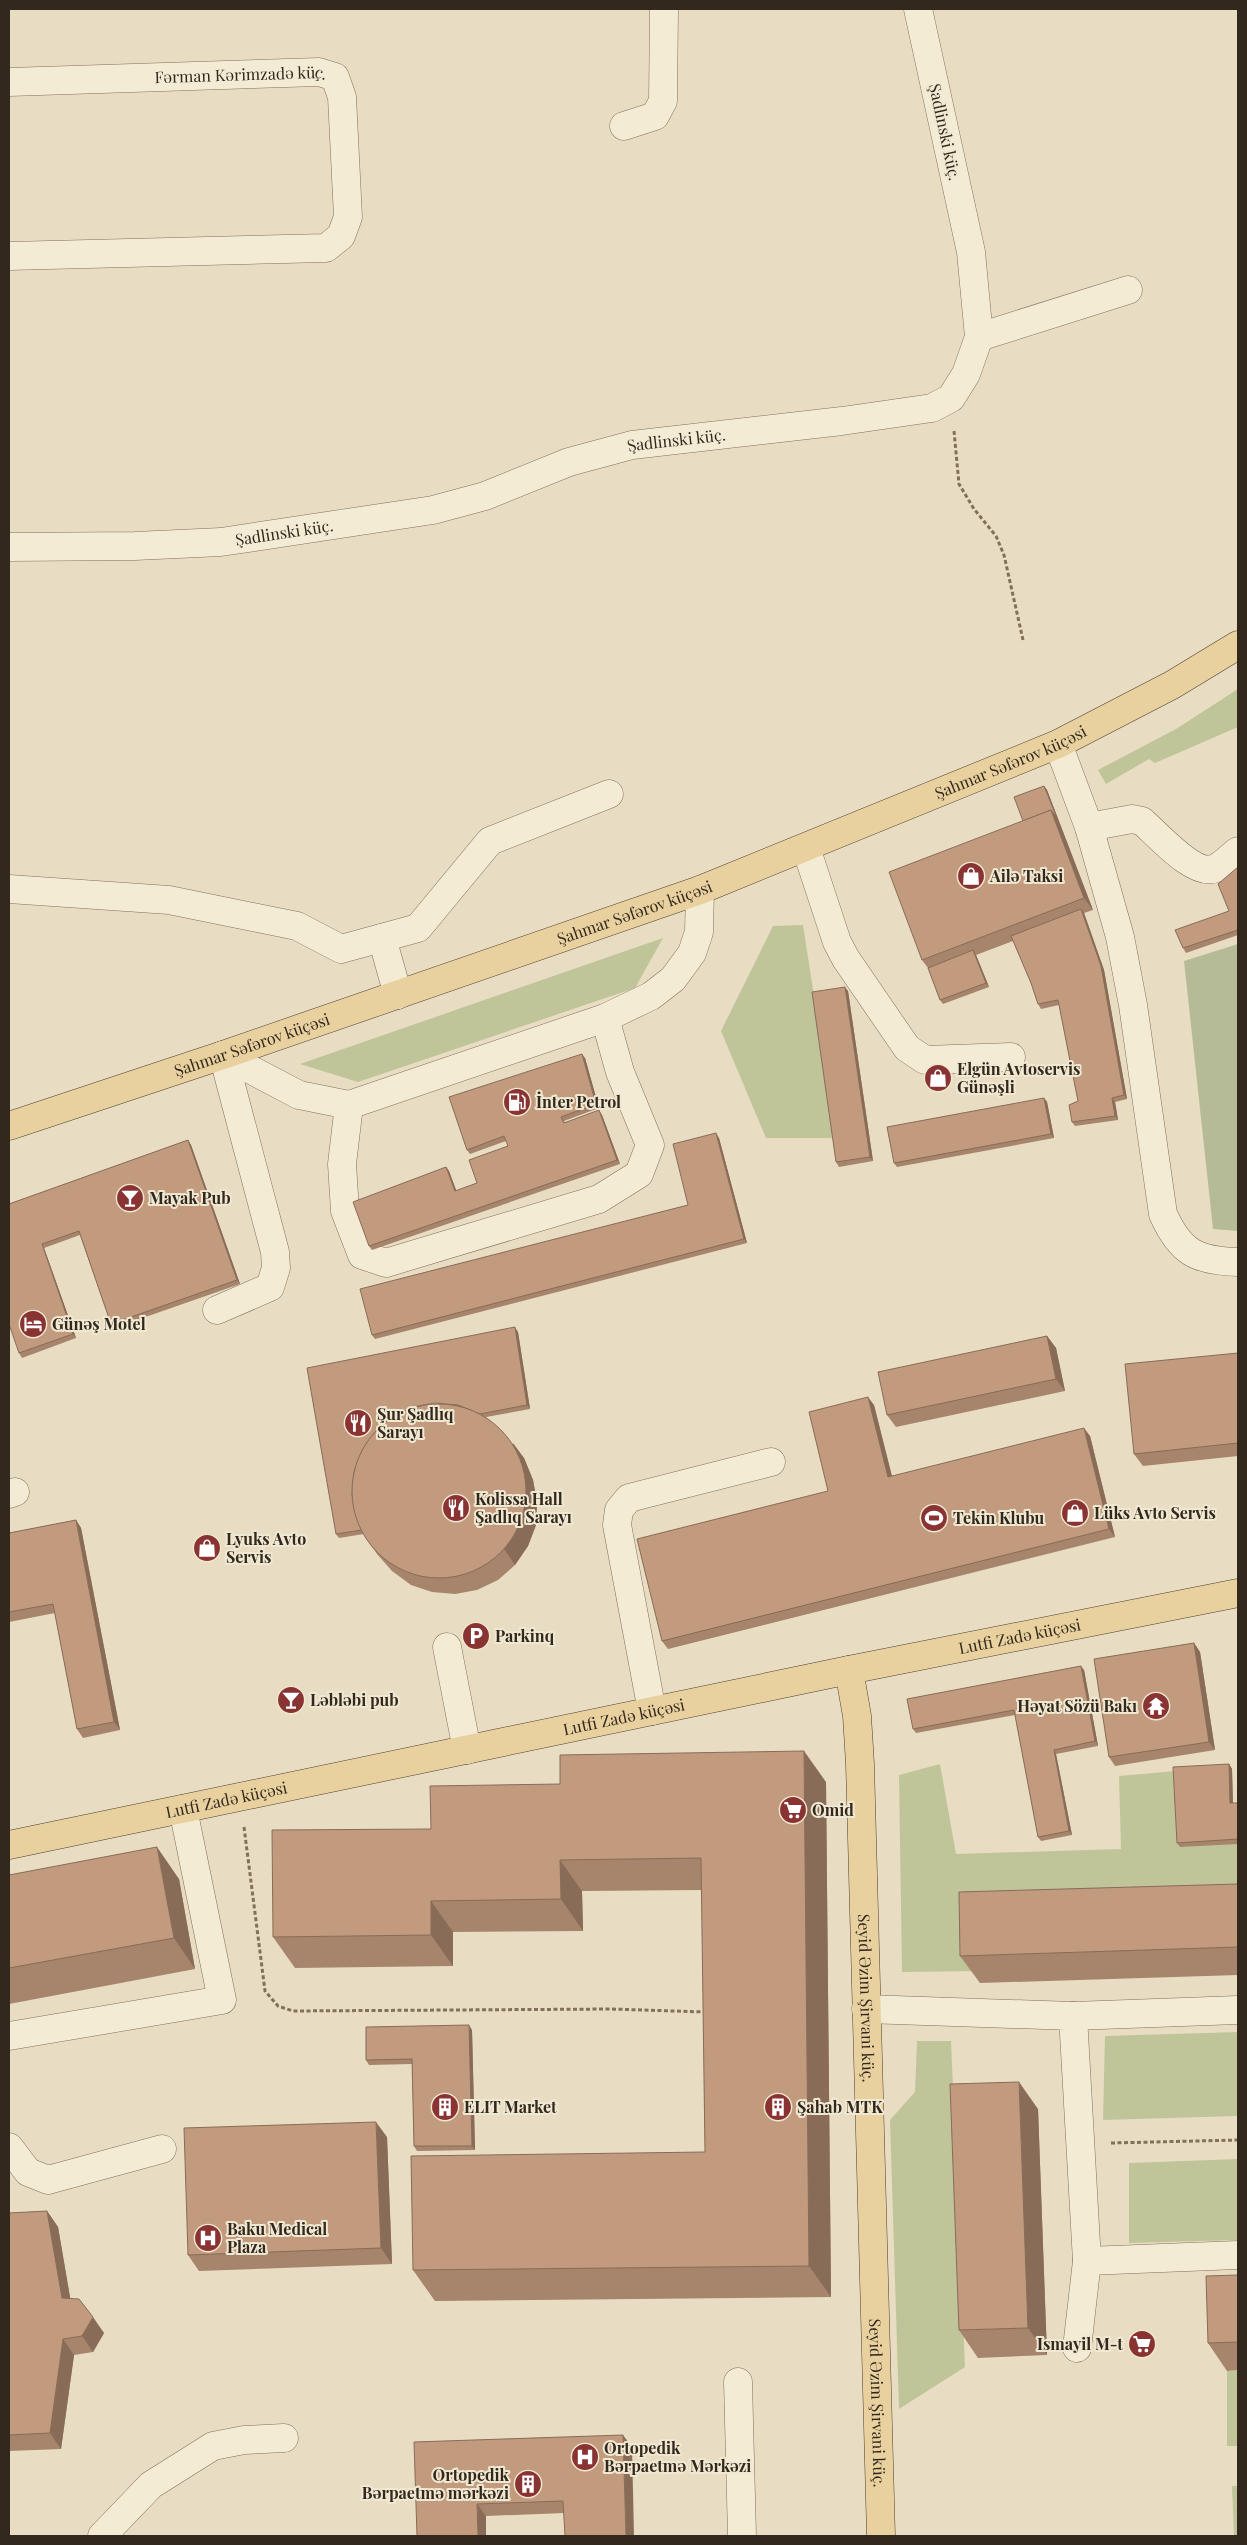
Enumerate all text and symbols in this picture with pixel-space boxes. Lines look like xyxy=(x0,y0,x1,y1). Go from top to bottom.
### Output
street label: Fərman Kərimzadə küç. xyxy=(154,60,330,87)
street label: Şadlinski küç. xyxy=(925,81,966,182)
street label: Şadlinski küç. xyxy=(625,423,727,456)
street label: Şadlinski küç. xyxy=(234,514,335,550)
street label: Şahmar Səfərov küçəsi xyxy=(931,720,1090,803)
shop icon: Ailə Taksi xyxy=(956,861,986,891)
place label: Ailə Taksi xyxy=(989,865,1063,886)
street label: Şahmar Səfərov küçəsi xyxy=(554,875,716,949)
street label: Şahmar Səfərov küçəsi xyxy=(171,1008,332,1081)
place label: Elgün Avtoservis Günəşli xyxy=(957,1058,1080,1097)
shop icon: Elgün Avtoservis Günəşli xyxy=(923,1063,953,1093)
fuel station icon: İnter Petrol xyxy=(502,1087,532,1117)
place label: İnter Petrol xyxy=(536,1091,621,1112)
bar icon: Mayak Pub xyxy=(115,1183,145,1213)
place label: Mayak Pub xyxy=(149,1187,231,1208)
hotel icon: Günəş Motel xyxy=(18,1309,48,1339)
place label: Günəş Motel xyxy=(52,1313,146,1334)
place label: Şur Şadlıq Sarayı xyxy=(377,1403,454,1442)
restaurant icon: Şur Şadlıq Sarayı xyxy=(343,1408,373,1438)
place label: Kolissa Hall Şadlıq Sarayı xyxy=(475,1488,572,1527)
restaurant icon: Kolissa Hall Şadlıq Sarayı xyxy=(441,1493,471,1523)
shop icon: Lüks Avto Servis xyxy=(1060,1498,1090,1528)
place label: Lüks Avto Servis xyxy=(1094,1502,1216,1523)
sports icon: Tekin Klubu xyxy=(919,1503,949,1533)
place label: Tekin Klubu xyxy=(953,1507,1045,1528)
place label: Lyuks Avto Servis xyxy=(226,1528,306,1567)
shop icon: Lyuks Avto Servis xyxy=(192,1533,222,1563)
street label: Lutfi Zadə küçəsi xyxy=(957,1613,1083,1658)
parking icon: Parkinq xyxy=(461,1621,491,1651)
place label: Parkinq xyxy=(495,1625,555,1646)
bar icon: Ləbləbi pub xyxy=(276,1685,306,1715)
place label: Ləbləbi pub xyxy=(310,1689,399,1710)
temple icon: Həyat Sözü Bakı xyxy=(1141,1691,1171,1721)
street label: Lutfi Zadə küçəsi xyxy=(561,1693,687,1739)
place label: Həyat Sözü Bakı xyxy=(1017,1695,1137,1716)
street label: Lutfi Zadə küçəsi xyxy=(163,1776,289,1822)
supermarket icon: Omid xyxy=(778,1795,808,1825)
place label: Omid xyxy=(812,1799,854,1820)
street label: Seyid Əzim Şirvani küç. xyxy=(854,1913,880,2083)
building icon: ELIT Market xyxy=(430,2092,460,2122)
building icon: Şahab MTK xyxy=(763,2092,793,2122)
place label: ELIT Market xyxy=(464,2096,557,2117)
place label: Şahab MTK xyxy=(797,2096,883,2117)
place label: Baku Medical Plaza xyxy=(227,2218,327,2257)
hospital icon: Baku Medical Plaza xyxy=(193,2223,223,2253)
street label: Seyid Əzim Şirvani küç. xyxy=(865,2318,891,2488)
supermarket icon: Ismayil M-t xyxy=(1127,2329,1157,2359)
place label: Ismayil M-t xyxy=(1037,2333,1123,2354)
place label: Ortopedik Bərpaetmə Mərkəzi xyxy=(604,2437,751,2476)
hospital icon: Ortopedik Bərpaetmə Mərkəzi xyxy=(570,2442,600,2472)
place label: Ortopedik Bərpaetmə mərkəzi xyxy=(362,2464,510,2503)
building icon: Ortopedik Bərpaetmə mərkəzi xyxy=(513,2469,543,2499)

